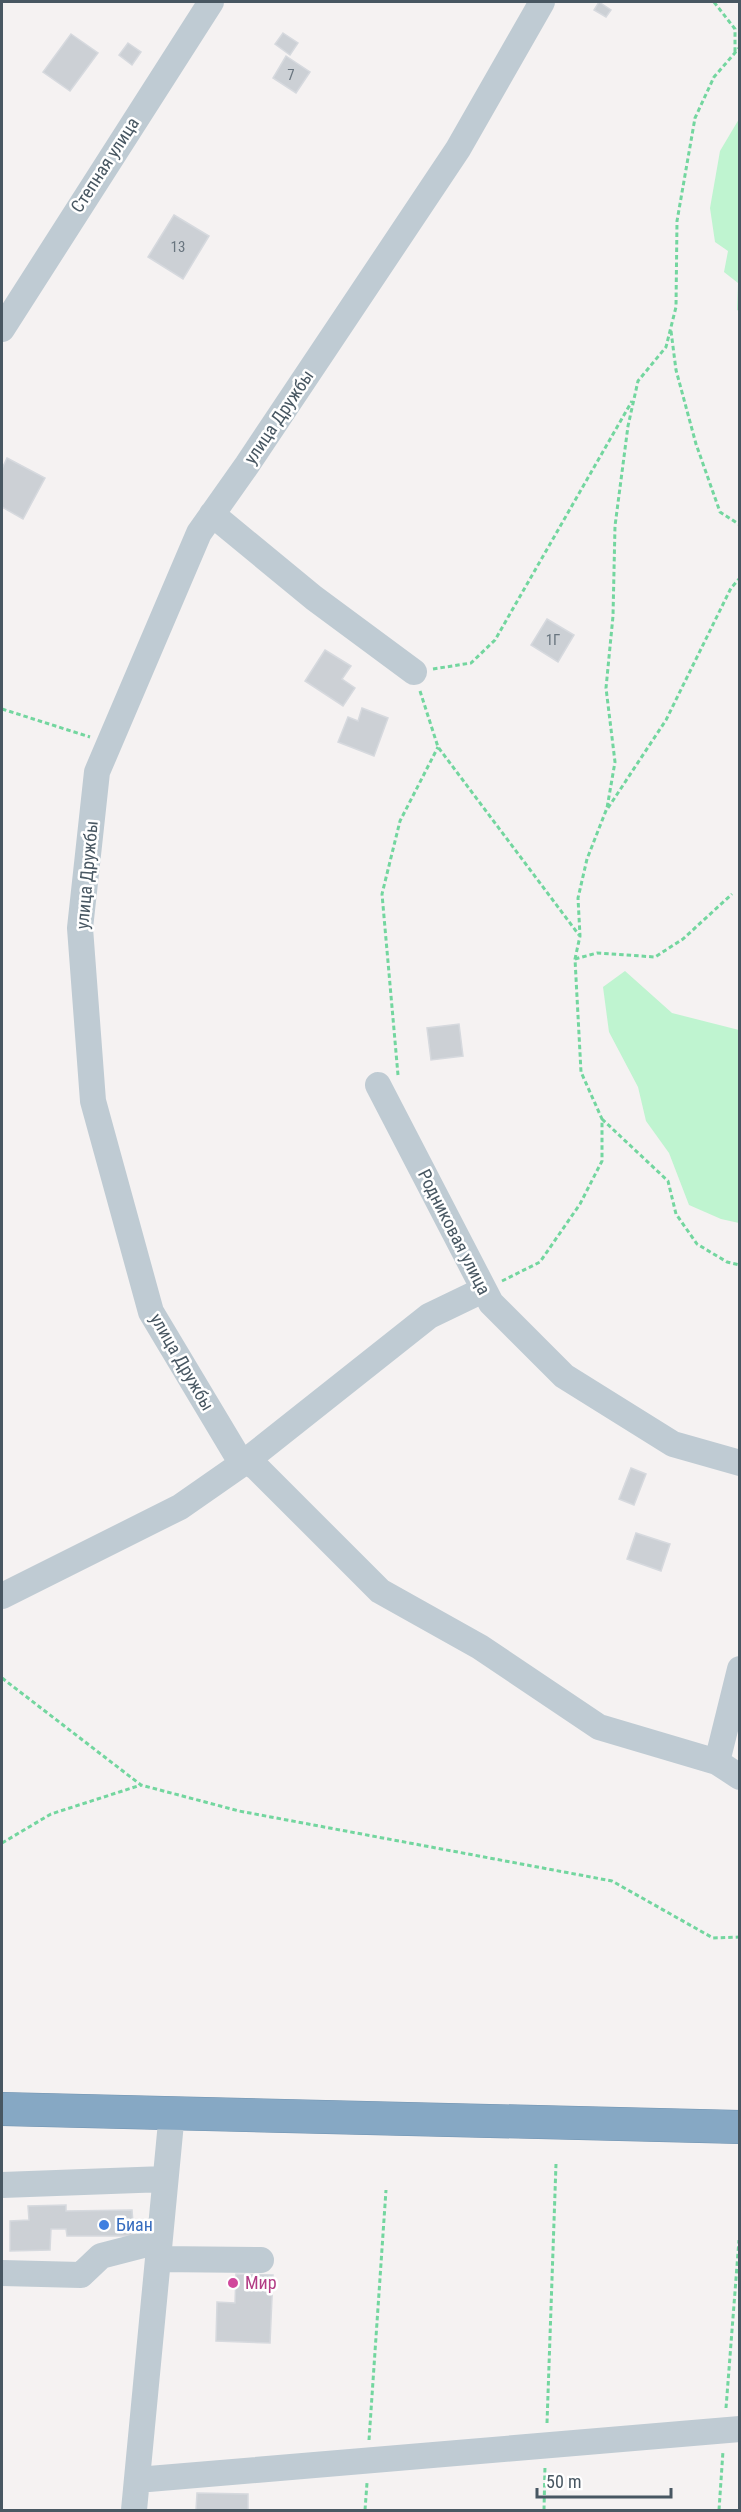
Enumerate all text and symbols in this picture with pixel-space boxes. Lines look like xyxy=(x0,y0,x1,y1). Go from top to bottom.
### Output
house number: 7 xyxy=(287,66,295,84)
street label: Степная улица xyxy=(66,113,143,216)
house number: 13 xyxy=(171,238,185,256)
street label: улица Дружбы xyxy=(239,366,318,468)
house number: 1Г xyxy=(546,631,560,649)
street label: улица Дружбы xyxy=(71,820,102,930)
street label: Родниковая улица xyxy=(414,1166,495,1298)
street label: улица Дружбы xyxy=(146,1309,219,1414)
place label: Биан xyxy=(116,2214,153,2235)
marker: Биан xyxy=(97,2218,111,2232)
place label: Мир xyxy=(245,2272,277,2293)
marker: Мир xyxy=(226,2276,240,2290)
scale bar xyxy=(537,2461,670,2499)
text: 50 m xyxy=(546,2471,581,2492)

